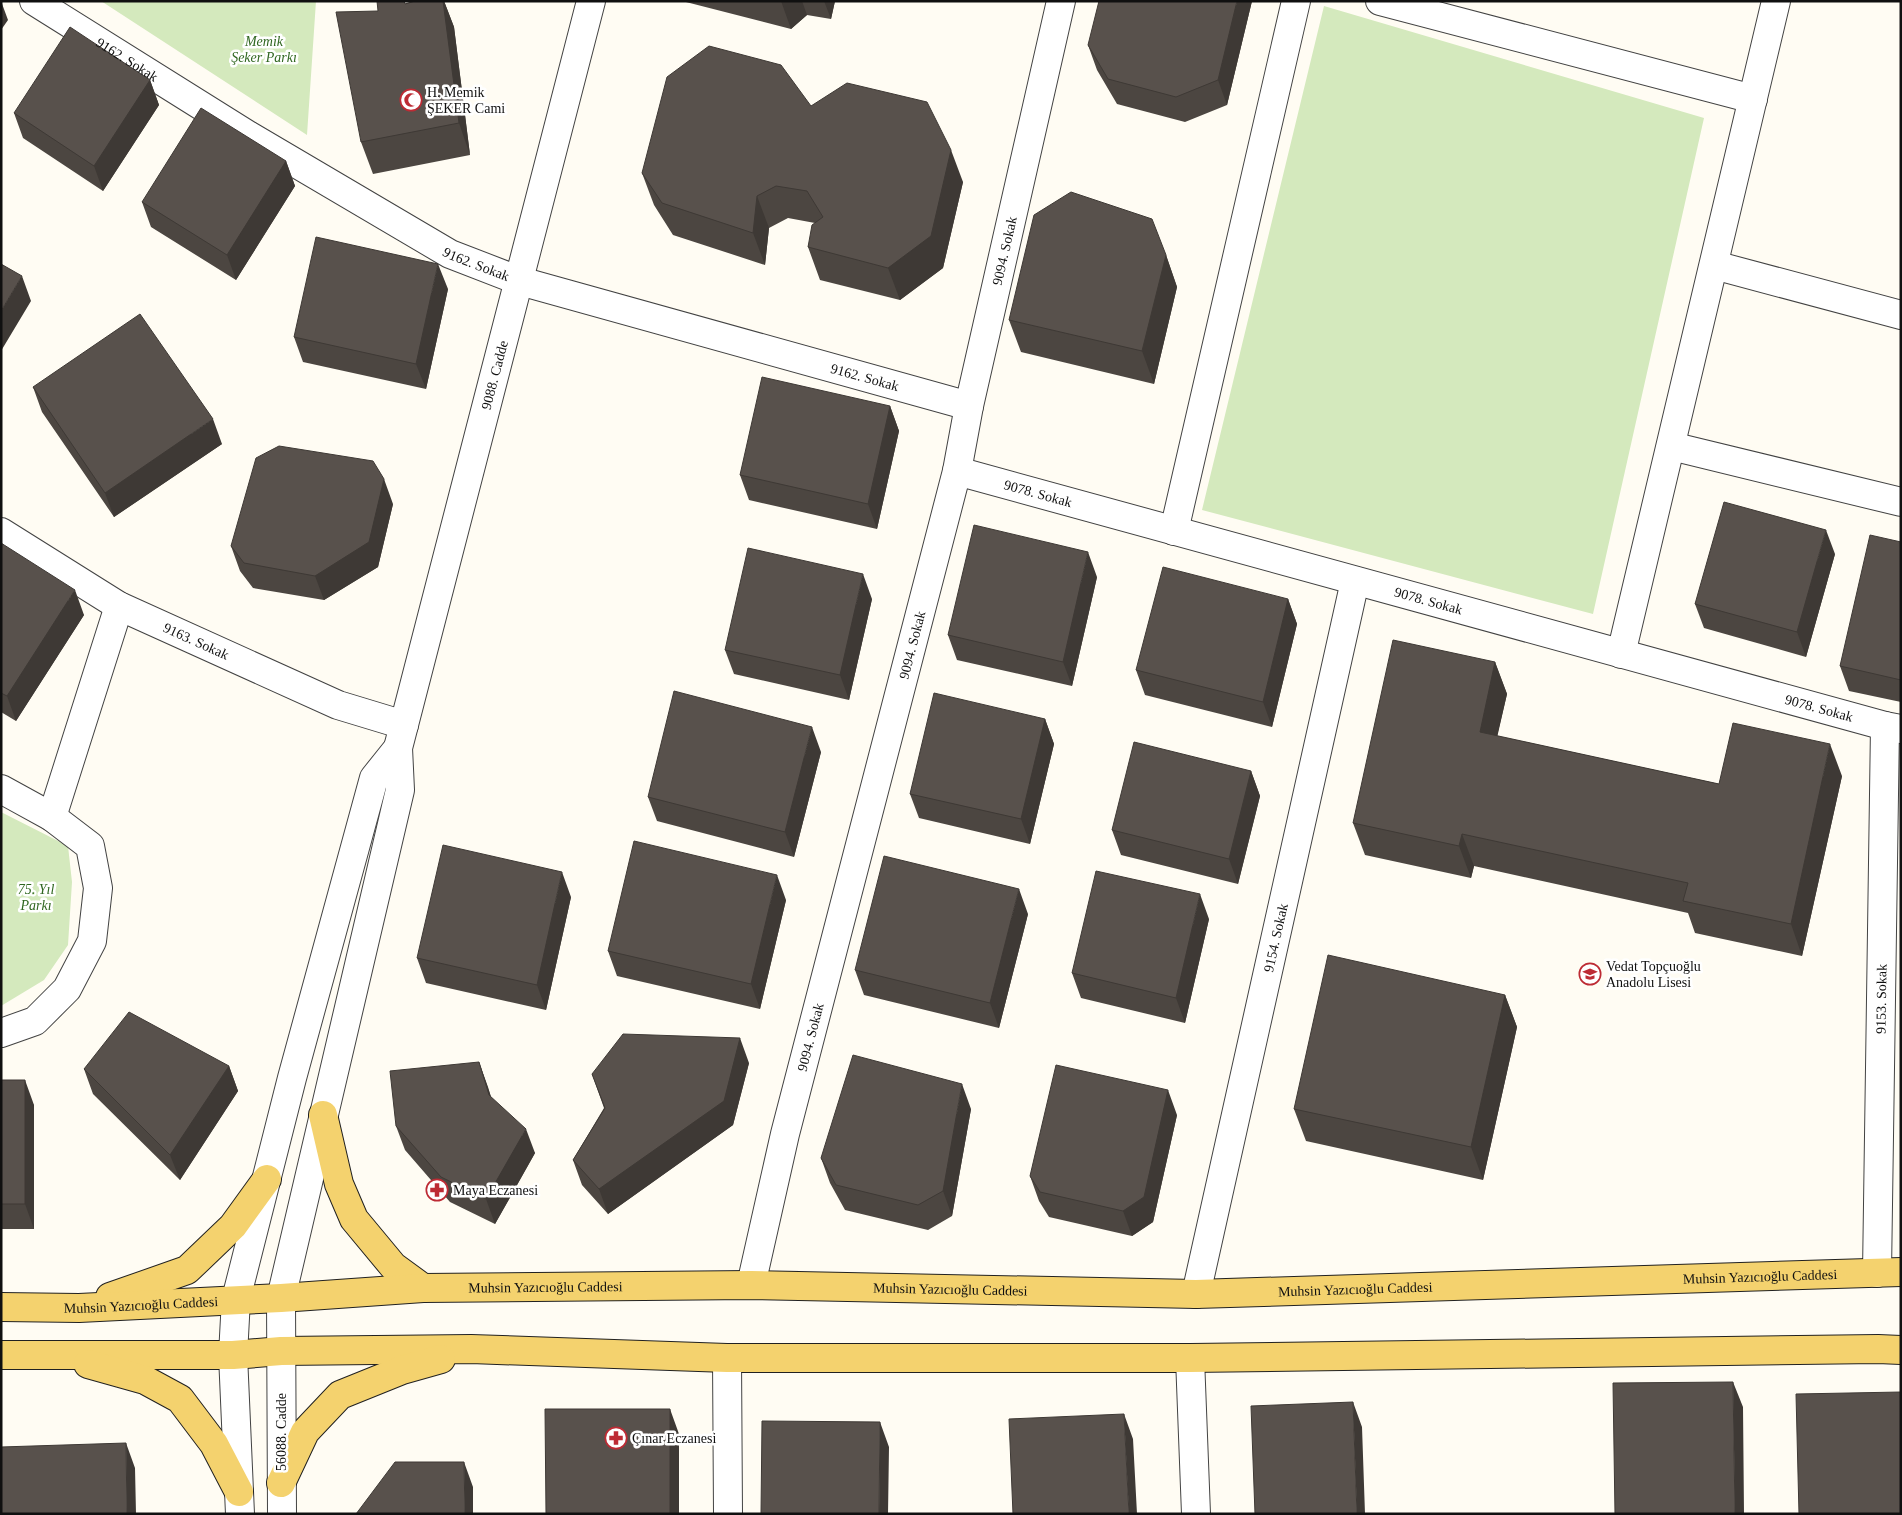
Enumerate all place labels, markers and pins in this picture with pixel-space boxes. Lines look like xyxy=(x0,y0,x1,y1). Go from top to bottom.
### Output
place label: H. Memik ŞEKER Cami xyxy=(427,85,505,116)
mosque icon: H. Memik ŞEKER Cami xyxy=(399,88,423,112)
place label: Vedat Topçuoğlu Anadolu Lisesi xyxy=(1606,959,1701,990)
school or university icon: Vedat Topçuoğlu Anadolu Lisesi xyxy=(1578,962,1602,986)
pharmacy icon: Maya Eczanesi xyxy=(425,1178,449,1202)
place label: Maya Eczanesi xyxy=(453,1183,538,1198)
pharmacy icon: Çınar Eczanesi xyxy=(604,1426,628,1450)
place label: Çınar Eczanesi xyxy=(632,1431,716,1446)

